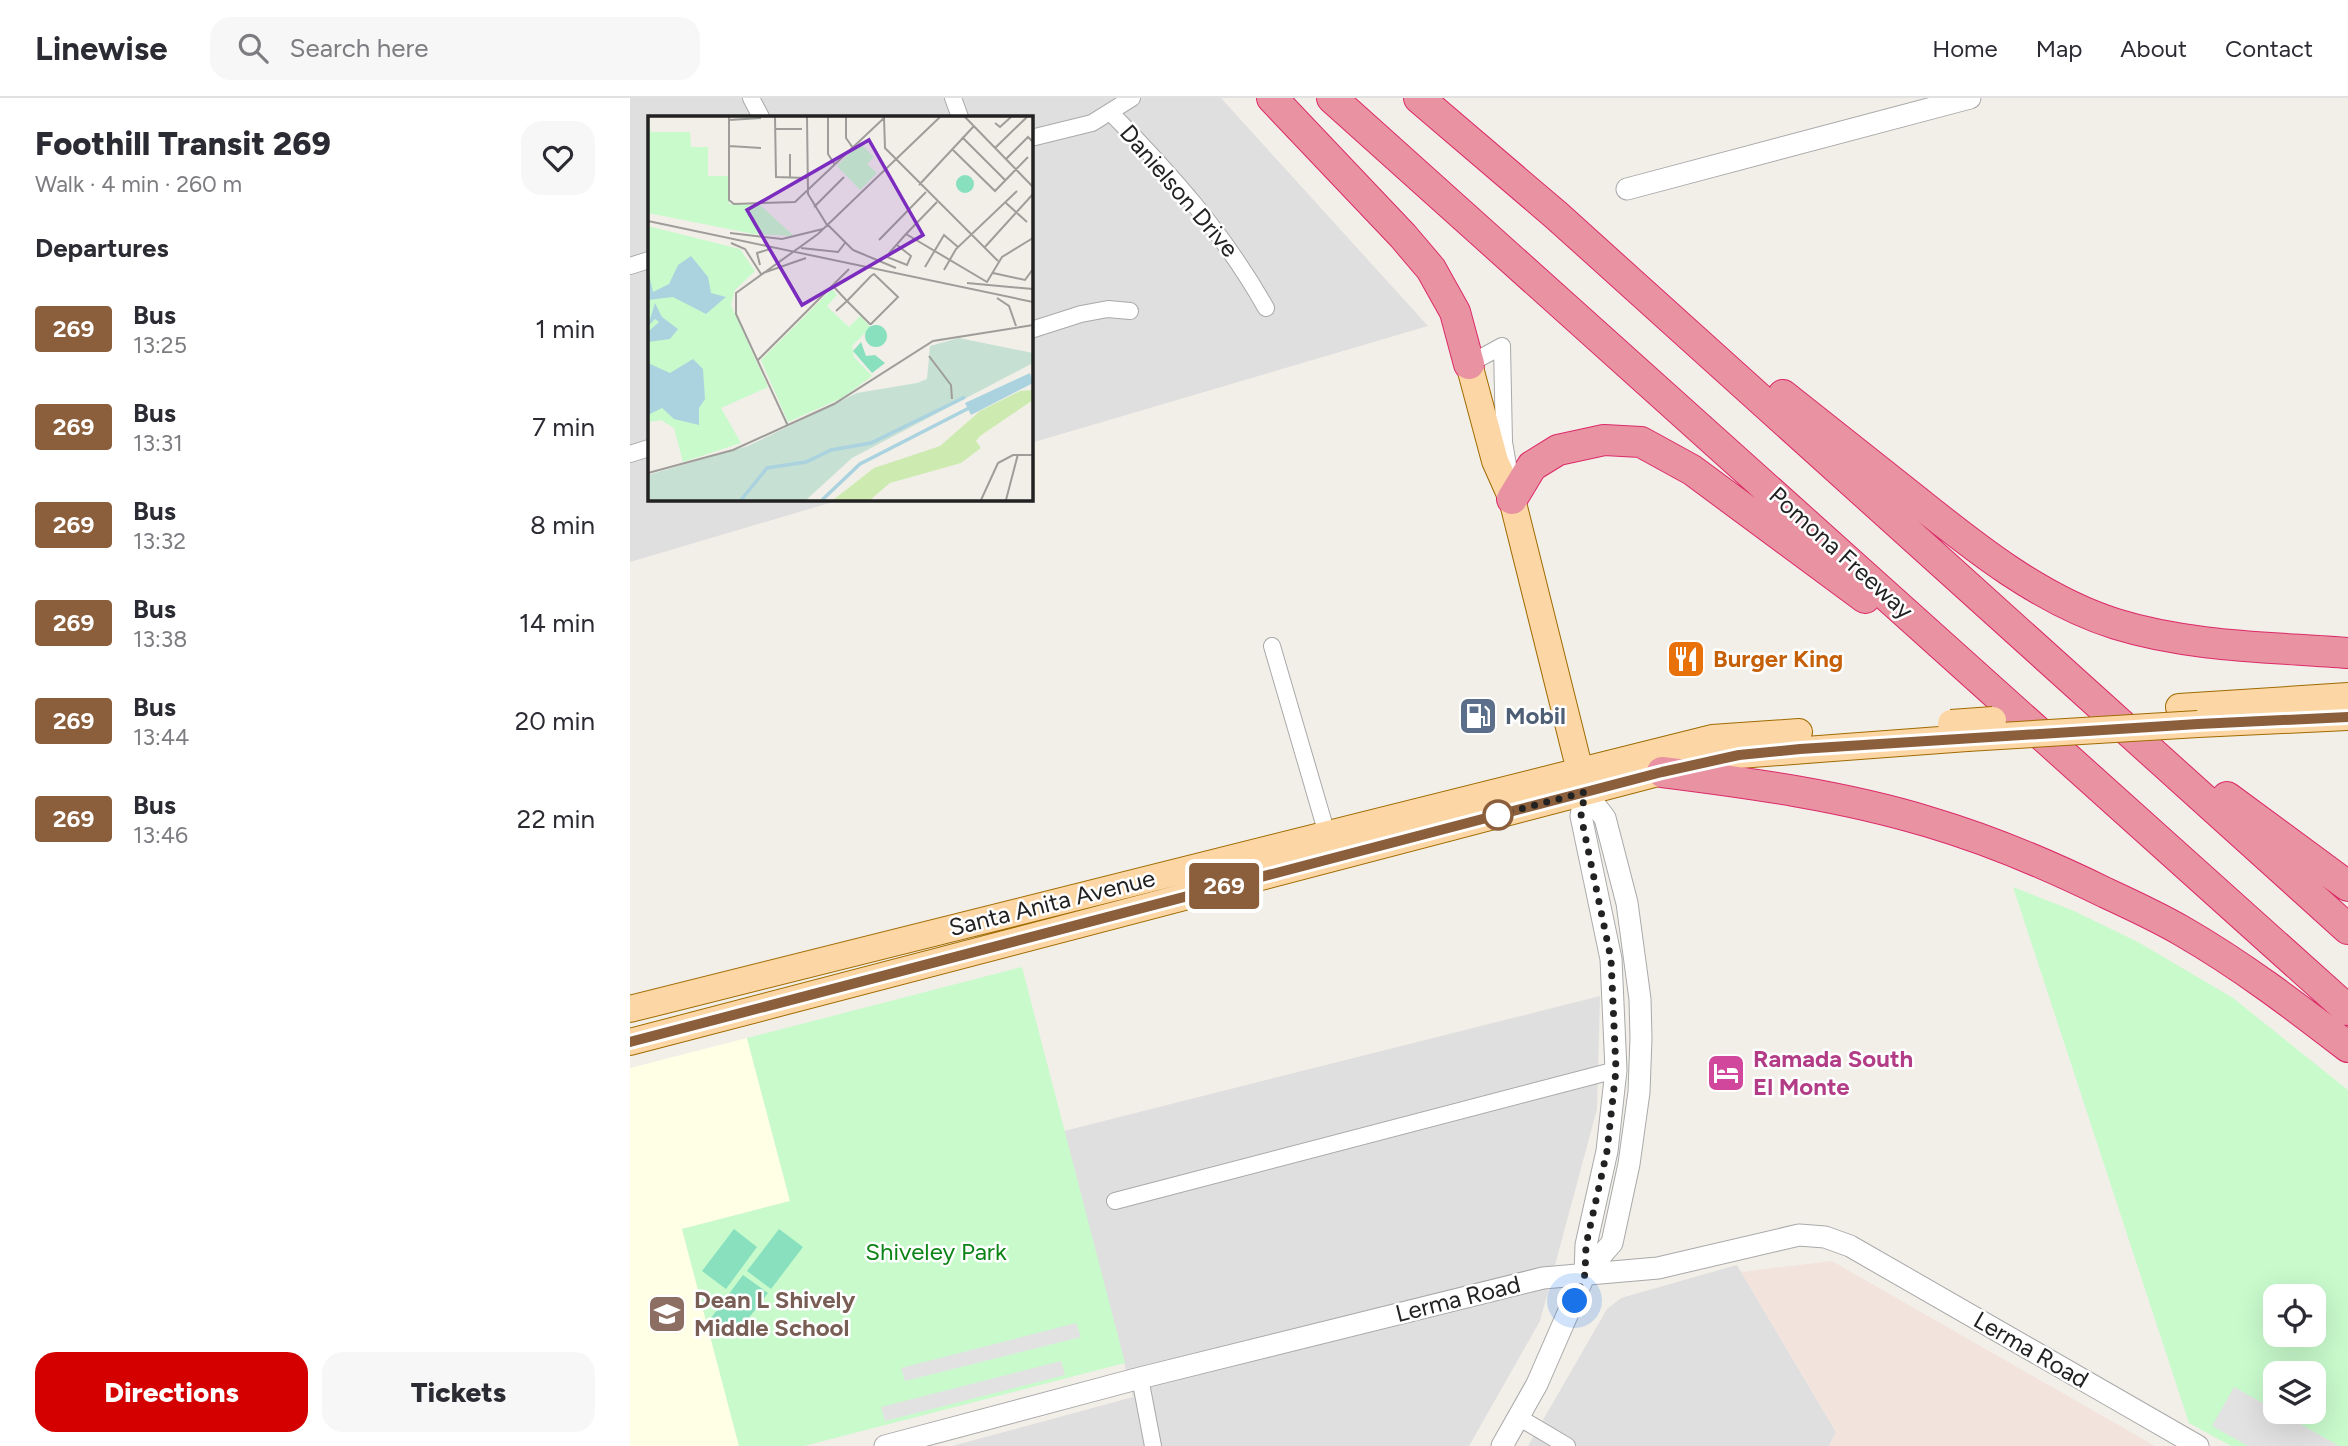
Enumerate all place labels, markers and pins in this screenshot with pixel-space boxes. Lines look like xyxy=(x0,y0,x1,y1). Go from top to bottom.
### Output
restaurant icon: Burger King xyxy=(1665,638,1707,680)
place label: Burger King xyxy=(1713,644,1843,673)
fuel station icon: Mobil xyxy=(1457,695,1499,737)
place label: Mobil xyxy=(1505,701,1566,730)
unlabelled marker xyxy=(1483,800,1513,830)
place label: Ramada South El Monte xyxy=(1753,1044,1913,1101)
hotel icon: Ramada South El Monte xyxy=(1705,1052,1747,1094)
place label: Dean L Shively Middle School xyxy=(694,1285,856,1342)
school or university icon: Dean L Shively Middle School xyxy=(646,1293,688,1335)

